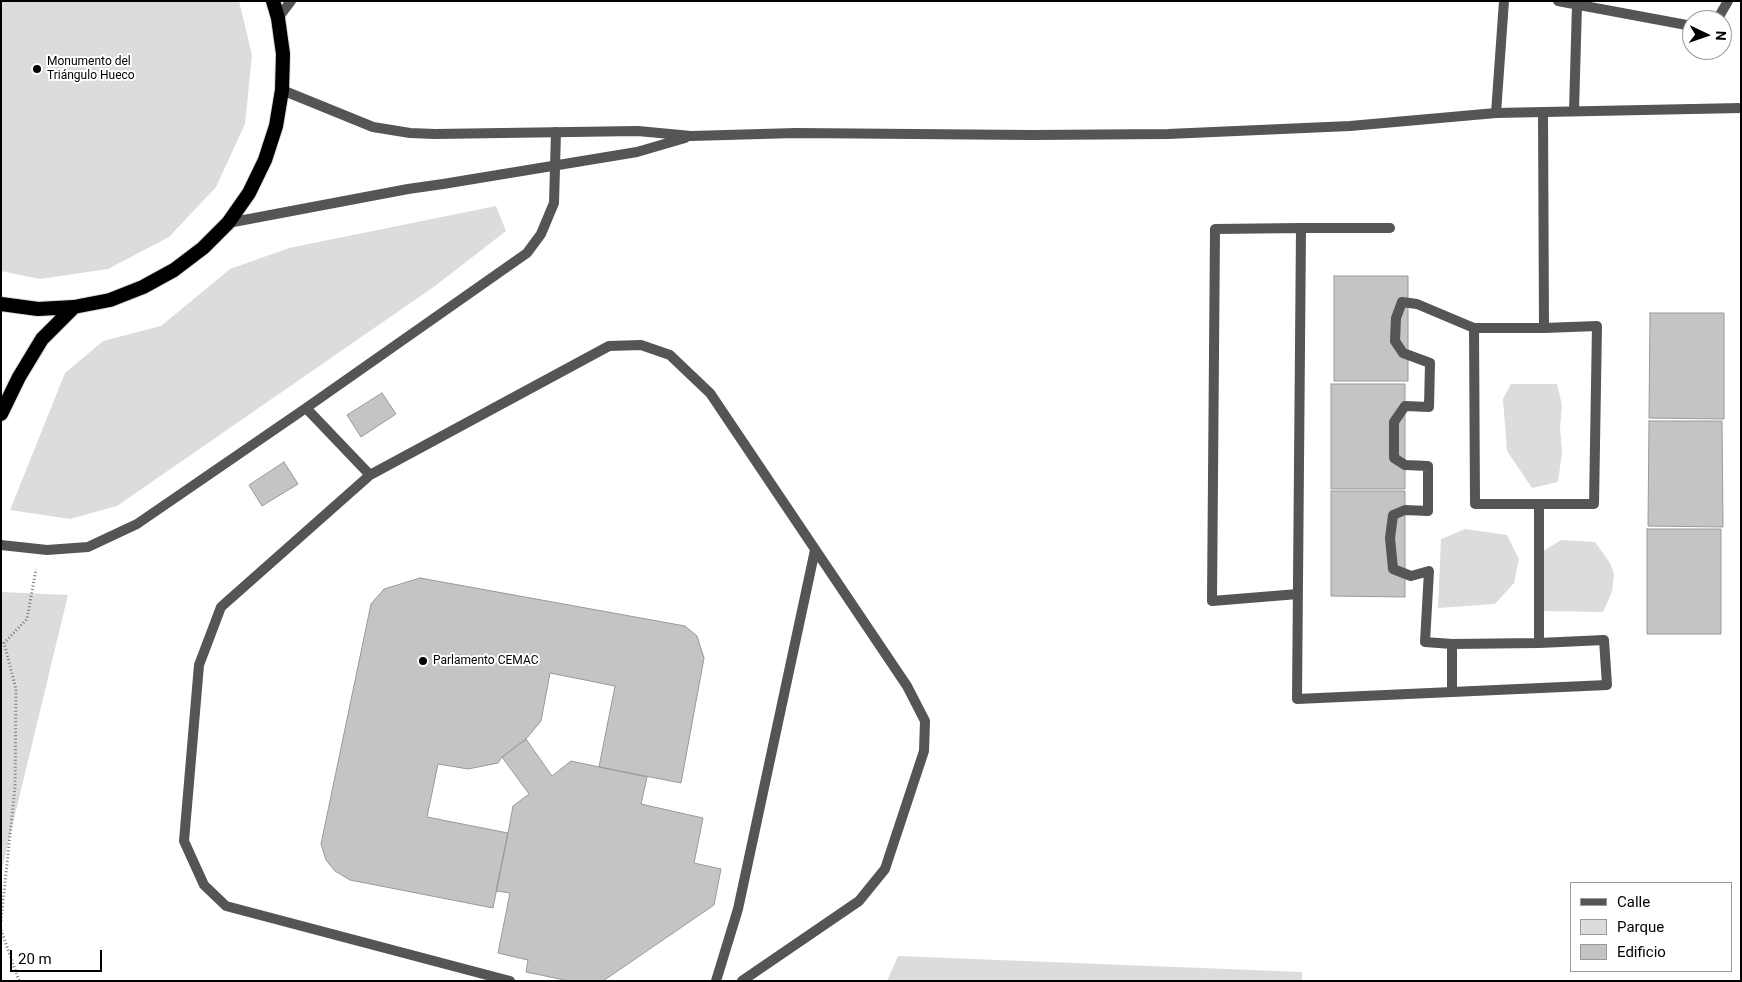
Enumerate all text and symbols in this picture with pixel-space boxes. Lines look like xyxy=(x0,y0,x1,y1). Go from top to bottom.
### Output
north arrow xyxy=(1682,10,1732,60)
text: N xyxy=(1713,30,1729,41)
place label: Monumento del Triángulo Hueco xyxy=(47,55,135,83)
marker: Monumento del Triángulo Hueco xyxy=(31,63,43,75)
place label: Parlamento CEMAC xyxy=(433,654,538,668)
marker: Parlamento CEMAC xyxy=(417,655,429,667)
legend xyxy=(1570,882,1732,972)
text: Calle xyxy=(1617,893,1650,911)
text: Parque xyxy=(1617,918,1664,936)
scale bar xyxy=(12,940,105,972)
text: Edificio xyxy=(1617,943,1666,961)
text: 20 m xyxy=(18,950,52,968)

